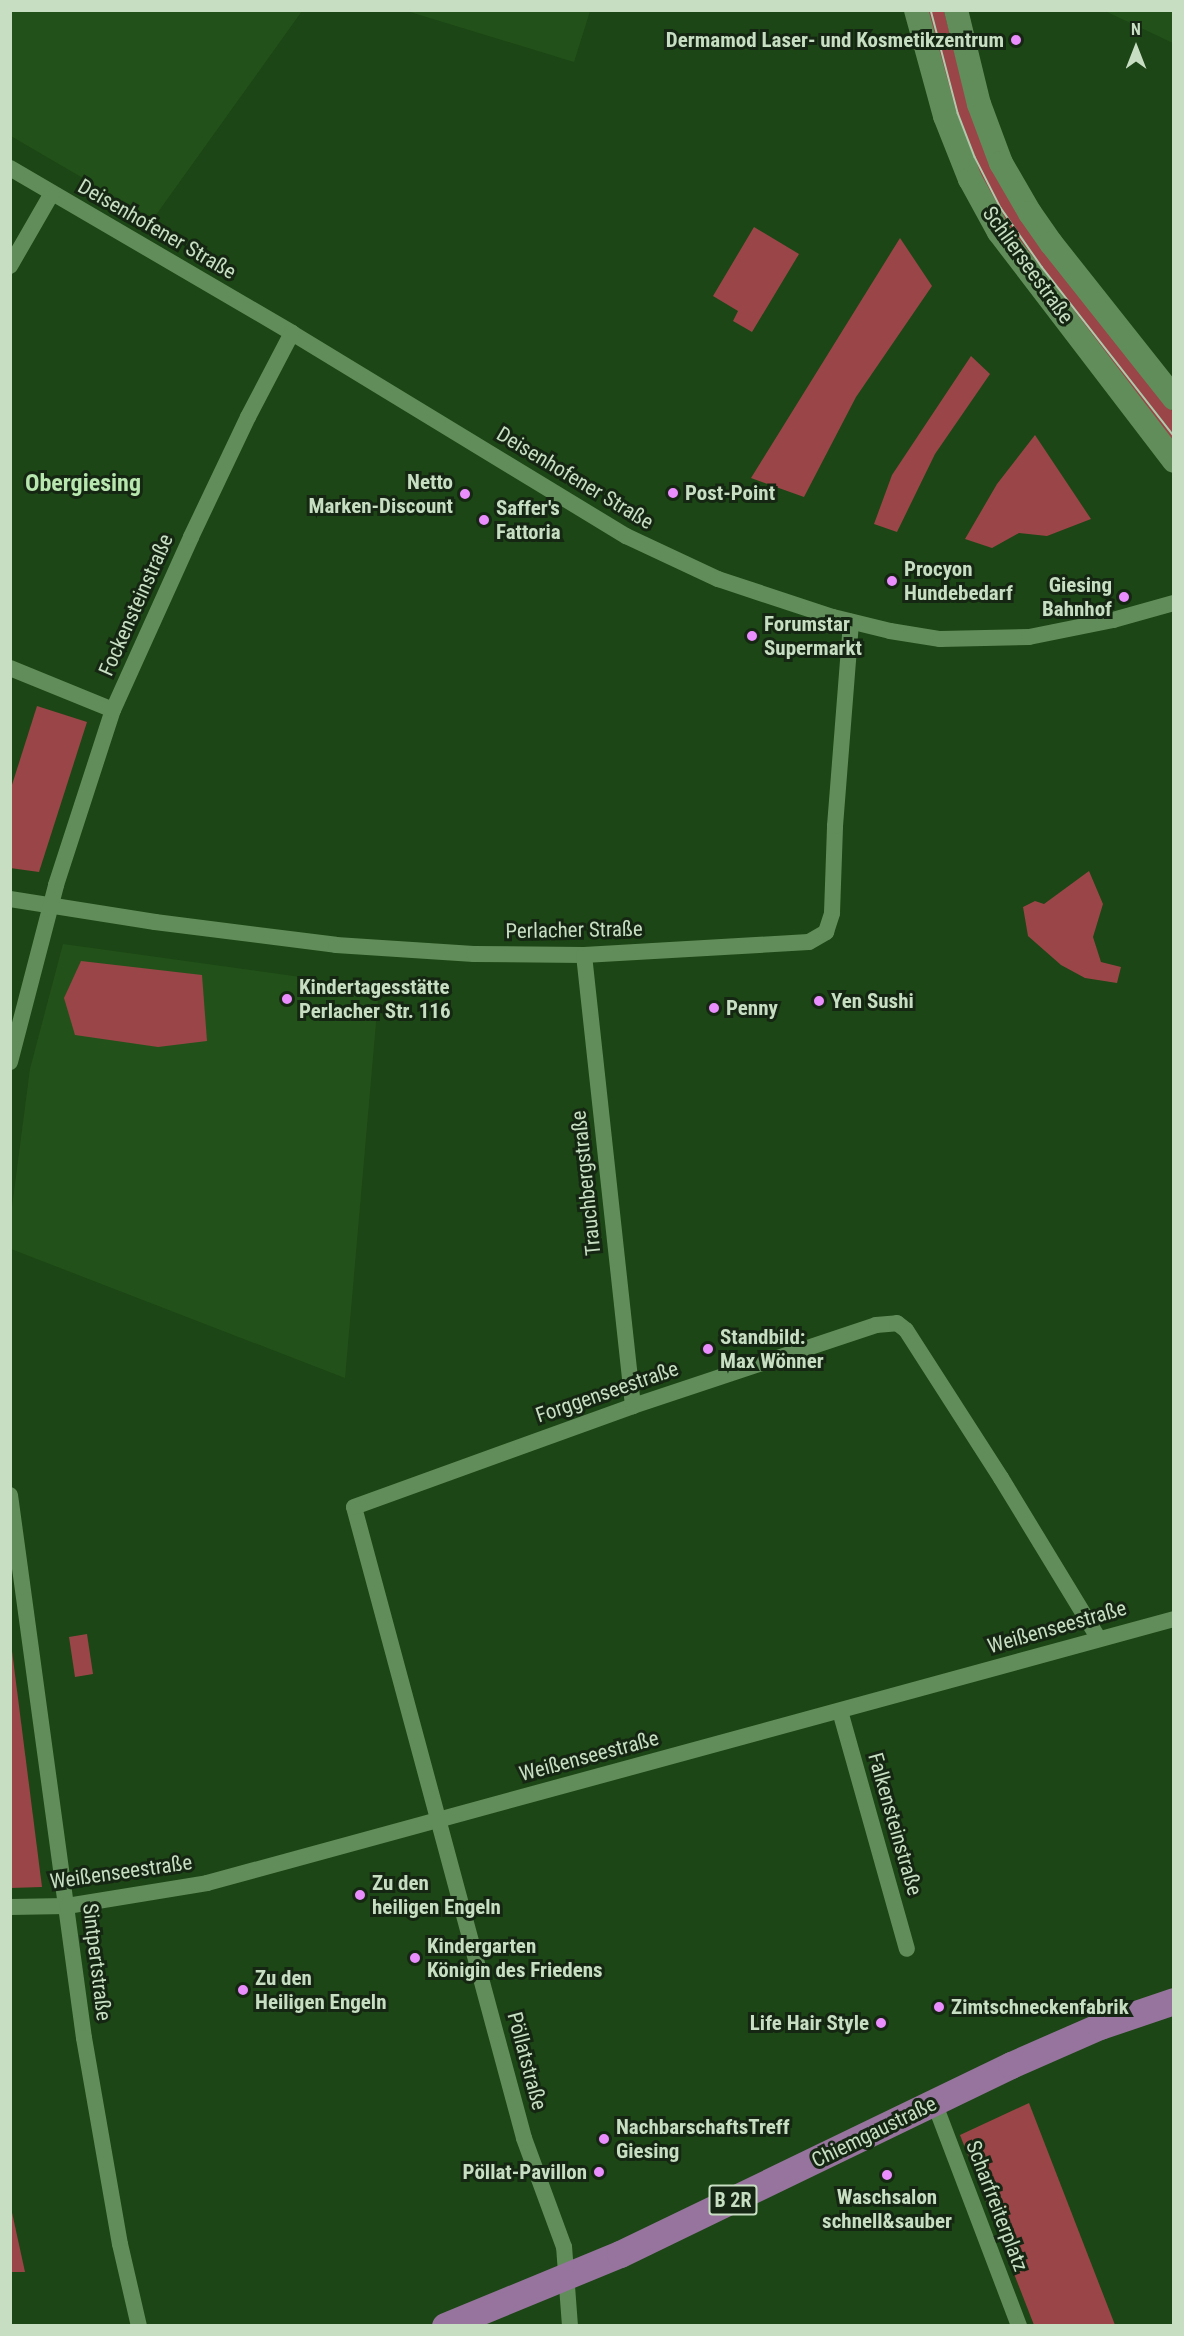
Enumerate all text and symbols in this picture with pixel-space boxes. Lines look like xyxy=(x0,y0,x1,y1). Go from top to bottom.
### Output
north arrow xyxy=(1106,18,1166,78)
text: N xyxy=(1131,20,1141,39)
place label: Dermamod Laser- und Kosmetikzentrum xyxy=(666,27,1004,53)
marker: Dermamod Laser- und Kosmetikzentrum xyxy=(1009,33,1023,47)
street label: Deisenhofener Straße xyxy=(73,173,241,285)
street label: Schlierseestraße xyxy=(977,202,1079,328)
street label: Deisenhofener Straße xyxy=(492,421,658,535)
place label: Netto Marken-Discount xyxy=(309,469,453,519)
district label: Obergiesing xyxy=(25,470,141,498)
place label: Post-Point xyxy=(685,480,775,506)
marker: Post-Point xyxy=(666,486,680,500)
marker: Netto Marken-Discount xyxy=(458,487,472,501)
place label: Saffer's Fattoria xyxy=(496,495,561,545)
marker: Saffer's Fattoria xyxy=(477,513,491,527)
street label: Fockensteinstraße xyxy=(93,530,179,680)
place label: Procyon Hundebedarf xyxy=(904,556,1013,606)
place label: Giesing Bahnhof xyxy=(1042,572,1112,622)
marker: Procyon Hundebedarf xyxy=(885,574,899,588)
marker: Giesing Bahnhof xyxy=(1117,590,1131,604)
place label: Forumstar Supermarkt xyxy=(764,611,862,661)
marker: Forumstar Supermarkt xyxy=(745,629,759,643)
street label: Perlacher Straße xyxy=(505,916,643,944)
place label: Kindertagesstätte Perlacher Str. 116 xyxy=(299,974,451,1024)
place label: Yen Sushi xyxy=(831,988,914,1014)
marker: Kindertagesstätte Perlacher Str. 116 xyxy=(280,992,294,1006)
marker: Yen Sushi xyxy=(812,994,826,1008)
place label: Penny xyxy=(726,995,778,1021)
marker: Penny xyxy=(707,1001,721,1015)
street label: Trauchbergstraße xyxy=(566,1109,606,1257)
place label: Standbild: Max Wönner xyxy=(720,1324,824,1374)
marker: Standbild: Max Wönner xyxy=(701,1342,715,1356)
street label: Forggenseestraße xyxy=(532,1356,682,1428)
street label: Weißenseestraße xyxy=(985,1595,1129,1659)
street label: Weißenseestraße xyxy=(517,1725,661,1787)
street label: Falkensteinstraße xyxy=(863,1750,927,1898)
street label: Weißenseestraße xyxy=(48,1850,194,1894)
place label: Zu den heiligen Engeln xyxy=(372,1870,501,1920)
marker: Zu den heiligen Engeln xyxy=(353,1888,367,1902)
street label: Sintpertstraße xyxy=(77,1902,117,2022)
place label: Kindergarten Königin des Friedens xyxy=(427,1933,603,1983)
marker: Kindergarten Königin des Friedens xyxy=(408,1951,422,1965)
place label: Zu den Heiligen Engeln xyxy=(255,1965,386,2015)
marker: Zu den Heiligen Engeln xyxy=(236,1983,250,1997)
place label: Zimtschneckenfabrik xyxy=(951,1994,1129,2020)
marker: Zimtschneckenfabrik xyxy=(932,2000,946,2014)
street label: Pöllatstraße xyxy=(502,2009,552,2113)
place label: Life Hair Style xyxy=(750,2010,869,2036)
marker: Life Hair Style xyxy=(874,2016,888,2030)
street label: Chiemgaustraße xyxy=(807,2091,941,2173)
place label: NachbarschaftsTreff Giesing xyxy=(616,2114,790,2164)
marker: NachbarschaftsTreff Giesing xyxy=(597,2132,611,2146)
street label: Scharfreiterplatz xyxy=(961,2137,1033,2275)
place label: Pöllat-Pavillon xyxy=(463,2159,587,2185)
marker: Pöllat-Pavillon xyxy=(592,2165,606,2179)
marker: Waschsalon schnell&sauber xyxy=(880,2168,894,2182)
road number: B 2R xyxy=(708,2183,758,2217)
place label: Waschsalon schnell&sauber xyxy=(822,2184,952,2234)

